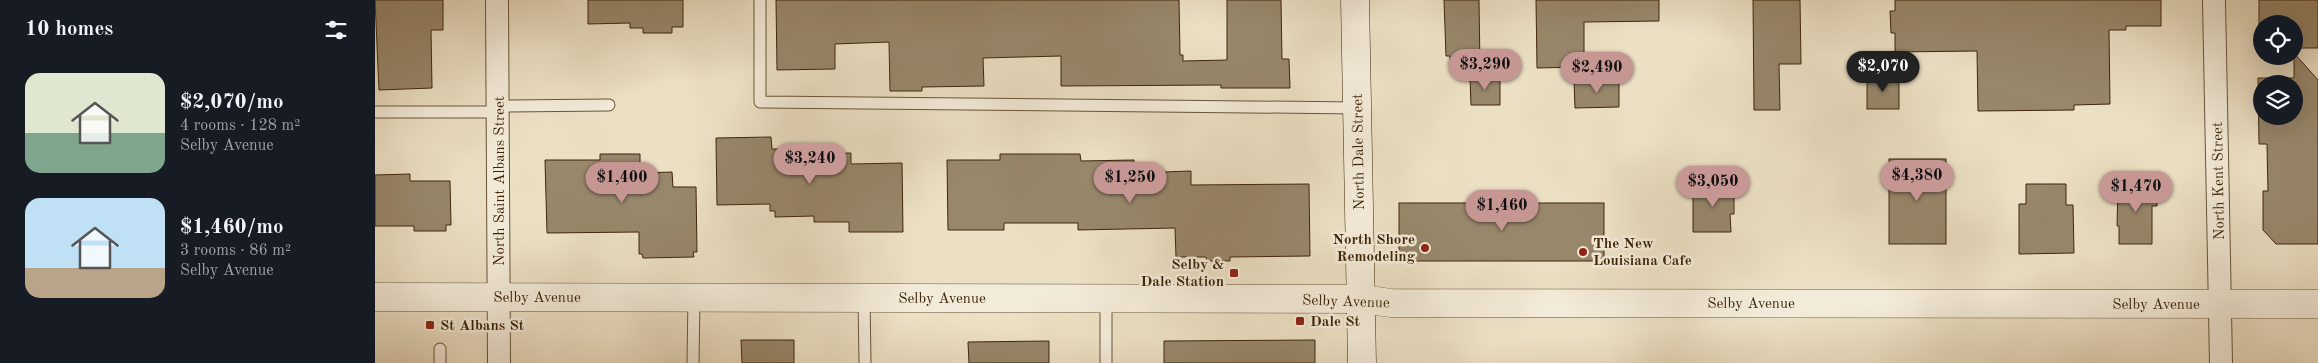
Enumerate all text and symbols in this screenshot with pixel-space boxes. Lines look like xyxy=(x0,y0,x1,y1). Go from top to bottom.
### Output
map controls xyxy=(2253,15,2303,125)
button: locate xyxy=(2253,15,2303,65)
icon: filters xyxy=(322,16,350,44)
text: 10 homes xyxy=(25,19,113,40)
pin: $3,290 xyxy=(1444,48,1526,91)
pin: $2,070 xyxy=(1842,51,1924,93)
pin: $2,490 xyxy=(1556,52,1638,94)
text: $3,290 xyxy=(1460,57,1510,73)
text: $2,070 xyxy=(1858,59,1908,75)
text: $2,490 xyxy=(1572,60,1622,76)
button: layers xyxy=(2253,75,2303,125)
text: $2,070/mo xyxy=(180,92,284,113)
icon: home xyxy=(65,93,125,153)
street label: North Dale Street xyxy=(1351,93,1368,210)
street label: North Saint Albans Street xyxy=(493,96,508,266)
text: 4 rooms · 128 m² xyxy=(180,118,300,134)
street label: North Kent Street xyxy=(2211,122,2228,240)
text: Selby Avenue xyxy=(180,138,274,154)
pin: $3,240 xyxy=(769,142,851,185)
text: $3,240 xyxy=(785,151,835,167)
pin: $4,380 xyxy=(1876,160,1958,202)
pin: $1,400 xyxy=(581,162,663,204)
pin: $1,250 xyxy=(1089,162,1171,204)
pin: $3,050 xyxy=(1672,166,1754,208)
text: $4,380 xyxy=(1892,168,1942,184)
text: $1,400 xyxy=(597,170,647,186)
text: $1,250 xyxy=(1105,170,1155,186)
pin: $1,470 xyxy=(2095,170,2177,213)
text: $3,050 xyxy=(1688,174,1738,190)
text: $1,470 xyxy=(2111,179,2161,195)
pin: $1,460 xyxy=(1461,190,1543,232)
text: $1,460 xyxy=(1477,198,1527,214)
text: $1,460/mo xyxy=(180,217,284,238)
icon: home xyxy=(65,218,125,278)
place label: North Shore Remodeling xyxy=(1333,233,1416,265)
place label: The New Louisiana Cafe xyxy=(1593,237,1692,269)
marker: North Shore Remodeling xyxy=(1419,242,1431,254)
text: 3 rooms · 86 m² xyxy=(180,243,291,259)
marker: The New Louisiana Cafe xyxy=(1577,246,1589,258)
place label: Selby & Dale Station xyxy=(1141,258,1224,290)
text: Selby Avenue xyxy=(180,263,274,279)
marker: Selby & Dale Station xyxy=(1228,267,1240,279)
street label: Selby Avenue xyxy=(493,291,581,306)
street label: Selby Avenue xyxy=(898,292,986,307)
street label: Selby Avenue xyxy=(1302,293,1390,312)
street label: Selby Avenue xyxy=(1707,297,1795,312)
street label: Selby Avenue xyxy=(2112,298,2200,313)
marker: Dale St xyxy=(1294,315,1306,327)
place label: Dale St xyxy=(1310,315,1361,330)
marker: St Albans St xyxy=(424,319,436,331)
place label: St Albans St xyxy=(440,319,525,334)

